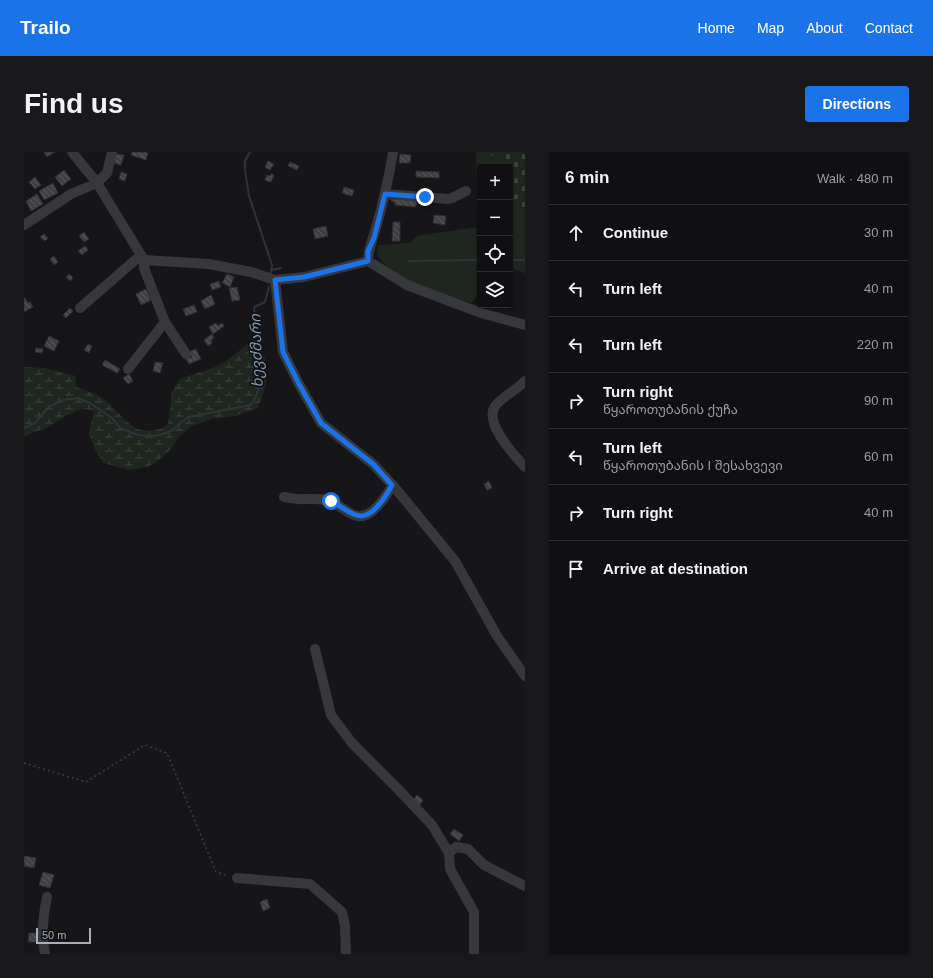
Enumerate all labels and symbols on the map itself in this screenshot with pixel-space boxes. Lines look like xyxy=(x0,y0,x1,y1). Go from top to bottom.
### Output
route end xyxy=(416,188,434,206)
water label: ხევძმარი xyxy=(246,313,267,388)
route start xyxy=(322,492,340,510)
scale bar xyxy=(36,926,91,945)

